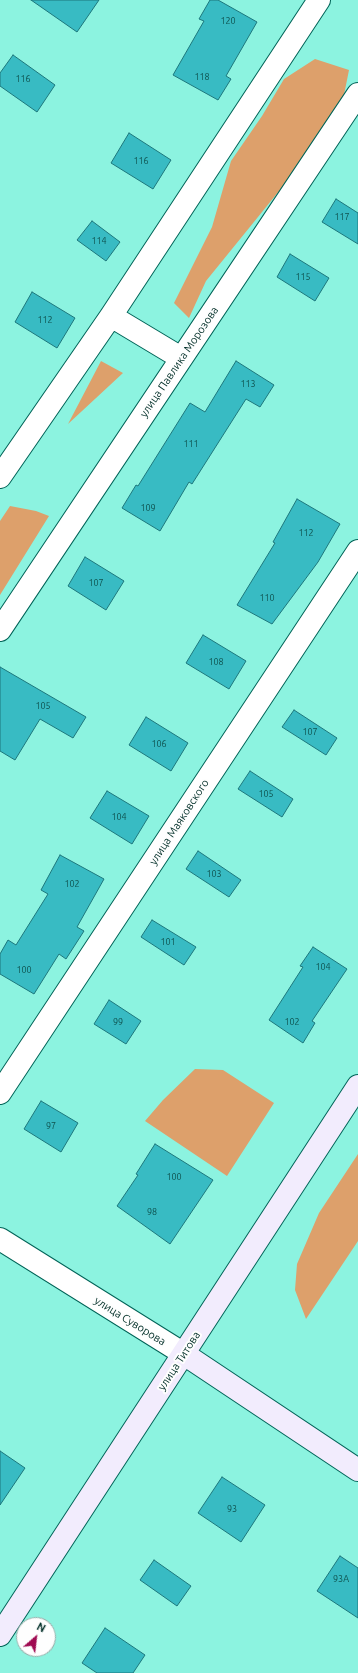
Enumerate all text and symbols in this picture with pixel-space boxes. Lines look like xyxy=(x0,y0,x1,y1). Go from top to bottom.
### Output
house number: 120 xyxy=(220,16,236,26)
house number: 118 xyxy=(194,72,210,82)
house number: 116 xyxy=(15,74,31,84)
house number: 116 xyxy=(133,156,149,166)
house number: 117 xyxy=(334,212,350,222)
house number: 114 xyxy=(91,236,107,246)
house number: 115 xyxy=(295,272,311,282)
street label: улица Павлика Морозова xyxy=(137,304,221,420)
house number: 112 xyxy=(37,315,53,325)
house number: 113 xyxy=(240,379,256,389)
house number: 111 xyxy=(183,439,199,449)
house number: 109 xyxy=(140,503,156,513)
house number: 112 xyxy=(298,528,314,538)
house number: 107 xyxy=(88,578,104,588)
house number: 110 xyxy=(259,593,275,603)
house number: 108 xyxy=(208,657,224,667)
house number: 105 xyxy=(35,701,51,711)
house number: 107 xyxy=(302,727,318,737)
house number: 106 xyxy=(151,739,167,749)
street label: улица Маяковского xyxy=(146,777,212,867)
house number: 105 xyxy=(258,789,274,799)
house number: 104 xyxy=(111,812,127,822)
house number: 103 xyxy=(206,869,222,879)
house number: 102 xyxy=(64,879,80,889)
house number: 101 xyxy=(160,937,176,947)
house number: 104 xyxy=(315,962,331,972)
house number: 100 xyxy=(16,965,32,975)
house number: 99 xyxy=(113,1017,123,1027)
house number: 102 xyxy=(284,1017,300,1027)
house number: 97 xyxy=(46,1121,56,1131)
house number: 100 xyxy=(166,1172,182,1182)
house number: 98 xyxy=(147,1207,157,1217)
street label: улица Суворова xyxy=(92,1294,168,1348)
street label: улица Титова xyxy=(155,1329,203,1393)
house number: 93 xyxy=(227,1504,237,1514)
house number: 93А xyxy=(333,1574,349,1584)
north arrow xyxy=(16,1617,56,1657)
text: N xyxy=(35,1620,48,1635)

